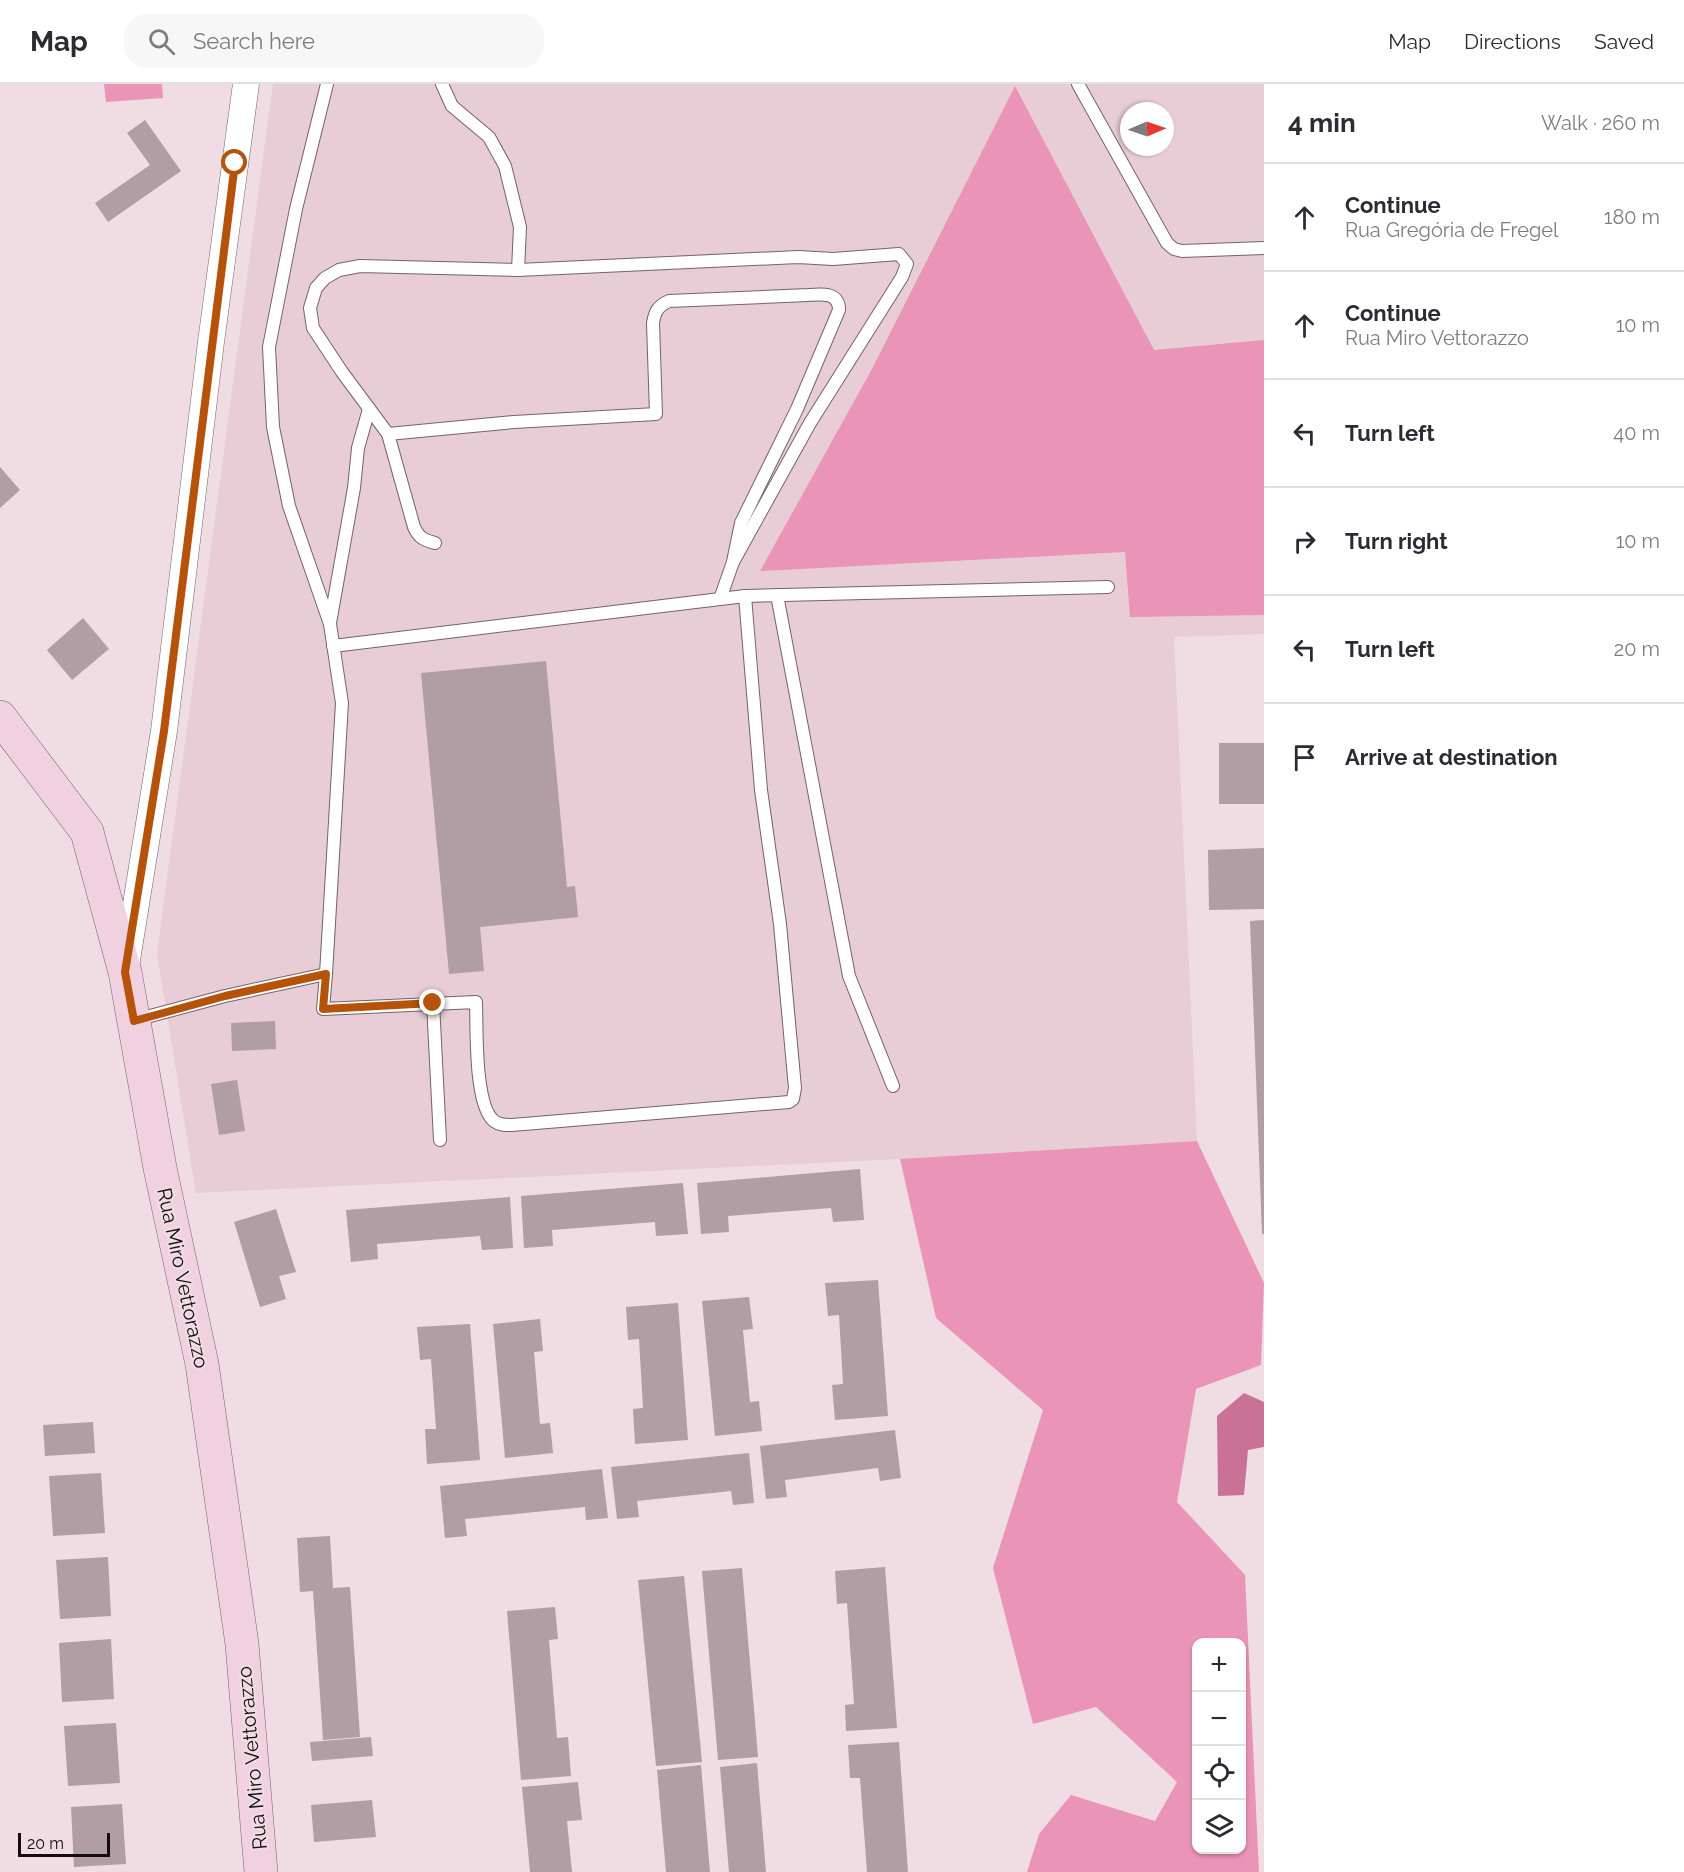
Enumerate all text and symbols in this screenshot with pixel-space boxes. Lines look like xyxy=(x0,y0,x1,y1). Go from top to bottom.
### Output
search box xyxy=(124,14,544,68)
text: Map xyxy=(30,25,88,58)
icon: search xyxy=(145,25,178,58)
text: Search here xyxy=(193,28,315,54)
text: Map xyxy=(1388,29,1431,54)
text: Directions xyxy=(1464,29,1561,54)
text: Saved xyxy=(1594,29,1654,54)
north arrow xyxy=(1120,102,1174,156)
text: 4 min xyxy=(1288,108,1356,138)
text: Walk · 260 m xyxy=(1541,111,1660,135)
route start xyxy=(221,149,247,175)
text: Continue xyxy=(1345,192,1441,218)
icon: ahead xyxy=(1288,201,1321,234)
text: 180 m xyxy=(1604,205,1660,229)
text: Rua Gregória de Fregel xyxy=(1345,218,1558,242)
text: Continue xyxy=(1345,300,1441,326)
icon: ahead xyxy=(1288,309,1321,342)
text: 10 m xyxy=(1616,313,1660,337)
text: Rua Miro Vettorazzo xyxy=(1345,326,1529,350)
icon: left xyxy=(1288,417,1321,450)
text: Turn left xyxy=(1345,420,1435,446)
text: 40 m xyxy=(1613,421,1660,445)
icon: right xyxy=(1288,525,1321,558)
text: Turn right xyxy=(1345,528,1448,554)
text: 10 m xyxy=(1616,529,1660,553)
icon: left xyxy=(1288,633,1321,666)
text: Turn left xyxy=(1345,636,1435,662)
text: 20 m xyxy=(1614,637,1660,661)
icon: arrive xyxy=(1288,741,1321,774)
text: Arrive at destination xyxy=(1345,744,1558,770)
route end xyxy=(419,989,445,1015)
street label: Rua Miro Vettorazzo xyxy=(152,1186,214,1371)
map controls xyxy=(1192,1638,1246,1854)
button: + xyxy=(1192,1638,1246,1692)
street label: Rua Miro Vettorazzo xyxy=(232,1665,272,1851)
button: − xyxy=(1192,1692,1246,1746)
button: locate xyxy=(1192,1746,1246,1800)
button: layers xyxy=(1192,1800,1246,1854)
scale bar xyxy=(18,1830,110,1858)
text: 20 m xyxy=(27,1834,64,1853)

